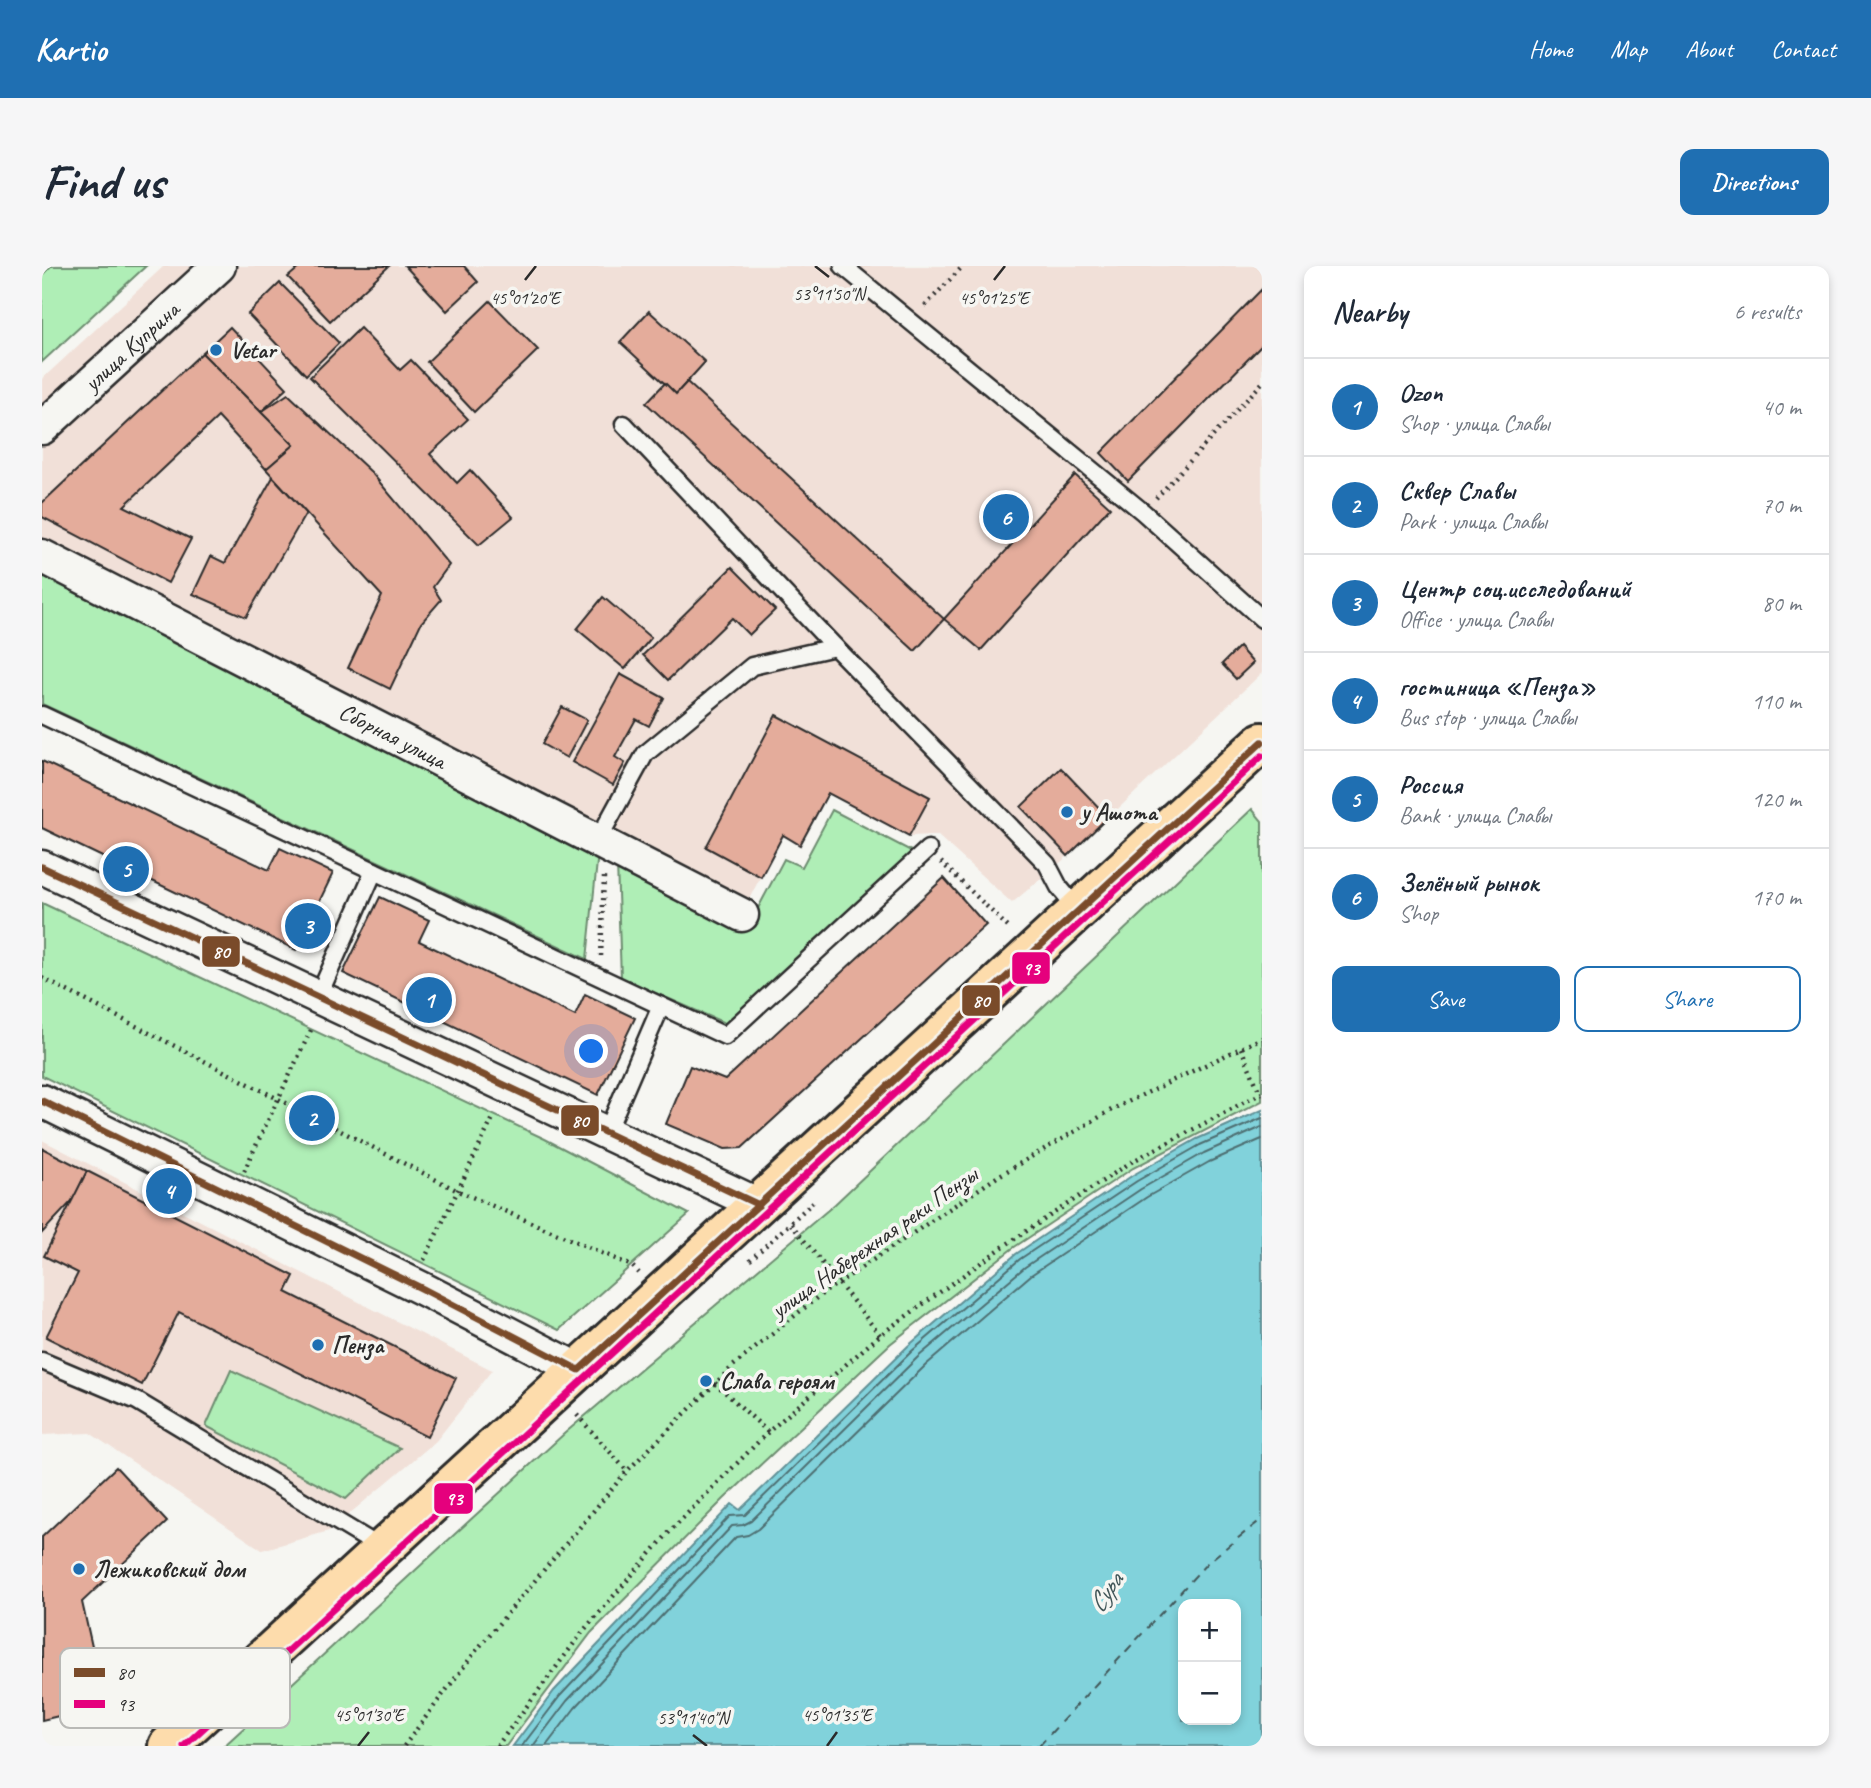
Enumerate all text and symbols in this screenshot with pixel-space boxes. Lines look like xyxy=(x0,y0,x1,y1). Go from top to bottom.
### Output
text: Kartio xyxy=(35,28,106,70)
text: Home xyxy=(1529,34,1572,64)
text: Map xyxy=(1610,34,1647,64)
text: About xyxy=(1685,34,1733,64)
text: Contact xyxy=(1771,34,1836,64)
button: Directions xyxy=(1680,149,1829,215)
text: Find us xyxy=(42,151,164,213)
text: 53°11'50"N xyxy=(794,283,868,305)
text: 45°01'20"E xyxy=(490,287,562,309)
text: 45°01'25"E xyxy=(959,287,1031,309)
text: Nearby xyxy=(1332,293,1408,331)
street label: улица Куприна xyxy=(76,294,187,399)
text: 6 results xyxy=(1734,297,1801,326)
place label: Vetar xyxy=(230,335,278,365)
marker: Vetar xyxy=(208,342,224,358)
text: Ozon xyxy=(1399,376,1442,409)
text: 1 xyxy=(1350,393,1360,422)
text: 40 m xyxy=(1762,393,1801,422)
text: Shop · улица Славы xyxy=(1399,409,1550,438)
text: Сквер Славы xyxy=(1399,474,1515,507)
pin: 6 xyxy=(983,491,1029,543)
text: 2 xyxy=(1350,491,1360,520)
text: 70 m xyxy=(1762,491,1801,520)
text: Park · улица Славы xyxy=(1399,507,1547,536)
text: Центр соц.исследований xyxy=(1399,572,1631,605)
text: 3 xyxy=(1350,589,1360,618)
text: 80 m xyxy=(1762,589,1801,618)
text: Office · улица Славы xyxy=(1399,605,1553,634)
text: гостиница «Пенза» xyxy=(1399,670,1596,703)
text: 4 xyxy=(1350,687,1360,716)
text: 110 m xyxy=(1752,687,1801,716)
street label: Сборная улица xyxy=(334,696,453,777)
text: Bus stop · улица Славы xyxy=(1399,703,1577,732)
text: Россия xyxy=(1399,768,1462,801)
text: 5 xyxy=(1350,785,1360,814)
text: 120 m xyxy=(1752,785,1801,814)
place label: у Ашота xyxy=(1079,797,1159,827)
text: Bank · улица Славы xyxy=(1399,801,1551,830)
marker: у Ашота xyxy=(1059,804,1075,820)
pin: 5 xyxy=(103,843,149,895)
text: Зелёный рынок xyxy=(1399,866,1539,899)
text: 6 xyxy=(1350,883,1360,912)
text: 170 m xyxy=(1752,883,1801,912)
text: Shop xyxy=(1399,899,1438,928)
pin: 3 xyxy=(285,900,331,952)
line badge: 80 xyxy=(201,935,241,968)
text: 80 xyxy=(212,940,232,964)
line badge: 93 xyxy=(1011,951,1051,985)
text: 93 xyxy=(1023,957,1042,981)
button: Save xyxy=(1332,966,1560,1032)
button: Share xyxy=(1574,966,1801,1032)
pin: 1 xyxy=(406,974,452,1026)
line badge: 80 xyxy=(961,984,1001,1017)
text: 80 xyxy=(972,989,992,1013)
your location xyxy=(574,1034,608,1068)
pin: 2 xyxy=(289,1092,335,1144)
line badge: 80 xyxy=(560,1104,600,1137)
text: 80 xyxy=(571,1109,591,1133)
street label: улица Набережная реки Пензы xyxy=(763,1158,986,1327)
pin: 4 xyxy=(146,1165,192,1217)
place label: Пенза xyxy=(332,1330,385,1361)
marker: Пенза xyxy=(310,1337,326,1353)
place label: Слава героям xyxy=(720,1366,836,1396)
marker: Слава героям xyxy=(698,1373,714,1389)
line badge: 93 xyxy=(433,1482,474,1515)
text: 93 xyxy=(446,1487,465,1511)
place label: Лежиковский дом xyxy=(93,1554,247,1584)
marker: Лежиковский дом xyxy=(71,1561,87,1577)
water label: Сура xyxy=(1080,1564,1132,1618)
map controls xyxy=(1178,1599,1241,1725)
button: + xyxy=(1178,1599,1241,1662)
legend xyxy=(60,1648,290,1728)
text: 80 xyxy=(117,1661,136,1685)
button: − xyxy=(1178,1662,1241,1725)
text: 93 xyxy=(117,1693,136,1717)
text: 45°01'30"E xyxy=(334,1704,406,1726)
text: 45°01'35"E xyxy=(802,1704,874,1726)
text: 53°11'40"N xyxy=(658,1707,732,1729)

